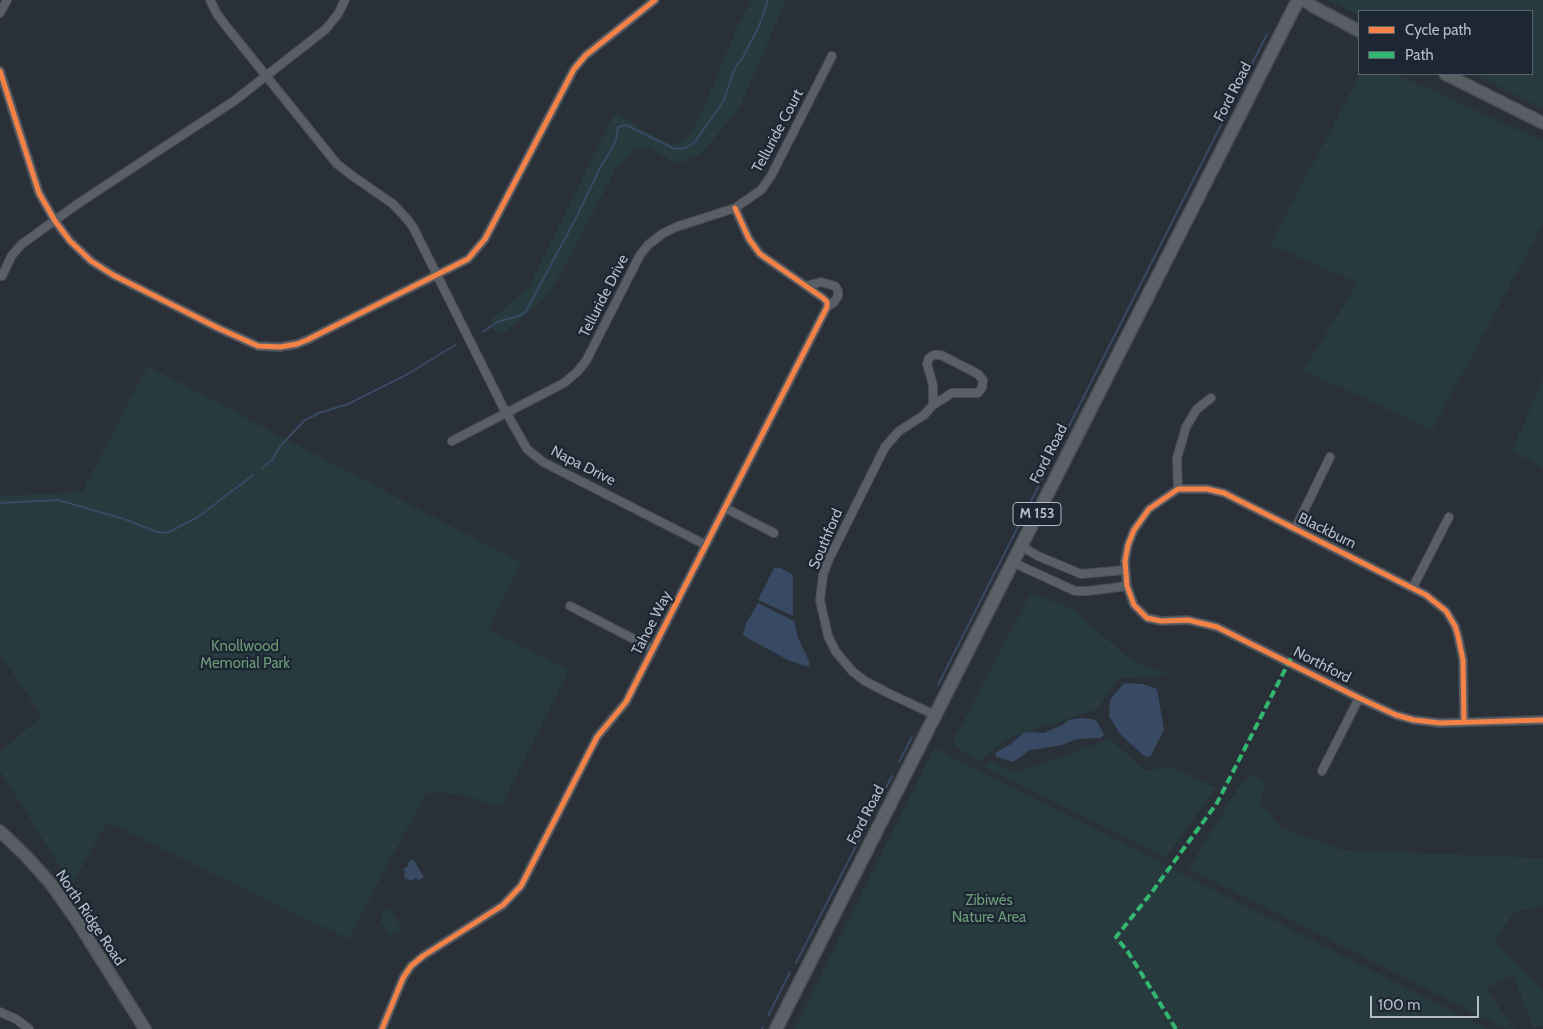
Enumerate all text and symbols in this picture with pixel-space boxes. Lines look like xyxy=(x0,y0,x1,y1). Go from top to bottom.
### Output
legend xyxy=(1358,10,1533,75)
text: Cycle path xyxy=(1405,21,1471,39)
text: Path xyxy=(1405,46,1434,64)
street label: Ford Road xyxy=(1210,59,1256,125)
street label: Telluride Court xyxy=(749,86,807,176)
street label: Telluride Drive xyxy=(575,252,633,340)
street label: Ford Road xyxy=(1026,421,1072,487)
street label: Napa Drive xyxy=(548,442,618,490)
road number: M 153 xyxy=(1013,502,1061,526)
street label: Southford xyxy=(805,506,847,572)
street label: Blackburn xyxy=(1295,509,1359,553)
street label: Tahoe Way xyxy=(628,588,676,658)
park label: Knollwood Memorial Park xyxy=(200,638,290,673)
street label: Northford xyxy=(1290,643,1354,687)
street label: Ford Road xyxy=(843,782,889,848)
street label: North Ridge Road xyxy=(51,867,129,969)
park label: Zibiwés Nature Area xyxy=(952,892,1026,927)
scale bar xyxy=(1373,986,1482,1018)
text: 100 m xyxy=(1378,996,1420,1014)

